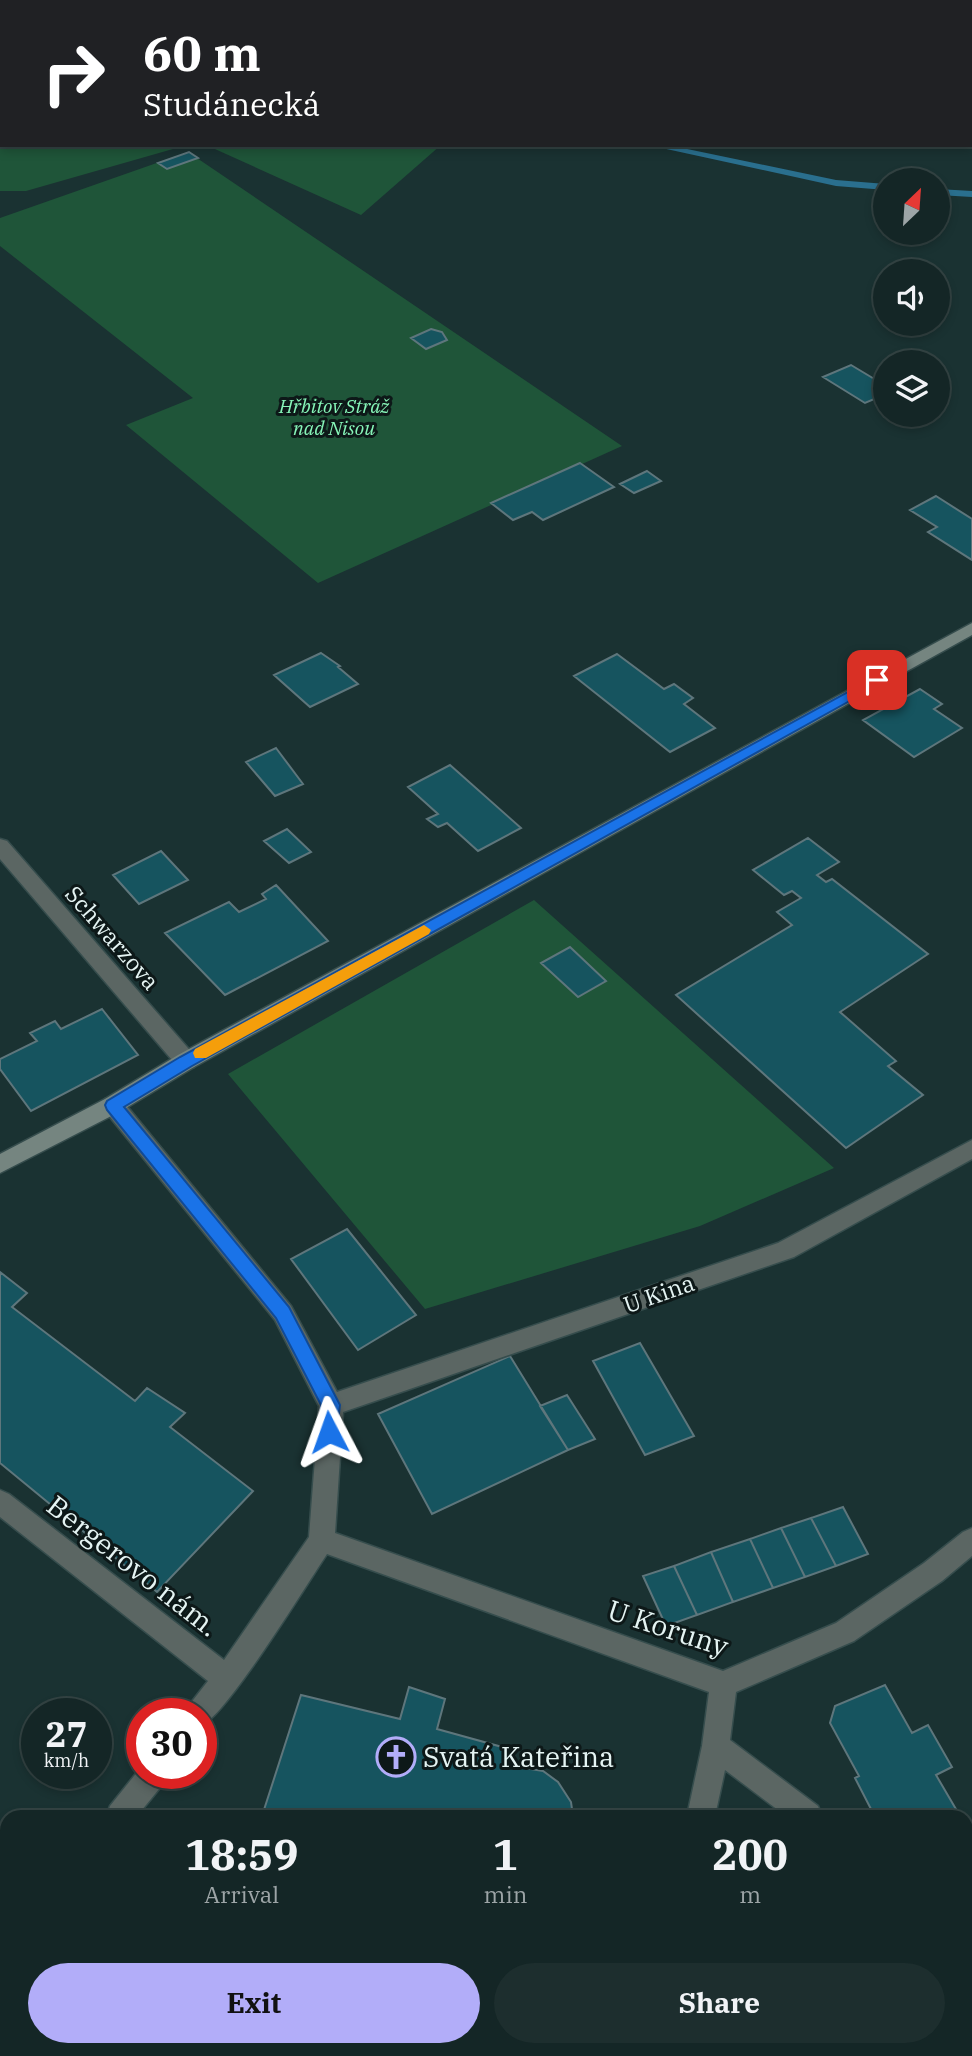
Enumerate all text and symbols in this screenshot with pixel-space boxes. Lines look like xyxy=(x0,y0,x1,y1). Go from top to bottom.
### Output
text: 60 m xyxy=(143,21,261,84)
icon: right xyxy=(28,28,119,119)
text: Studánecká xyxy=(143,83,320,125)
north arrow xyxy=(873,168,950,245)
map controls xyxy=(873,168,950,427)
button: sound xyxy=(873,259,950,336)
button: layers xyxy=(873,350,950,427)
park label: Hřbitov Stráž nad Nisou xyxy=(278,394,390,440)
pin xyxy=(847,650,907,710)
icon: arrive xyxy=(858,661,896,699)
street label: Schwarzova xyxy=(59,879,166,996)
street label: U Kina xyxy=(619,1267,698,1319)
position arrow xyxy=(292,1395,366,1469)
street label: Bergerovo nám. xyxy=(40,1487,227,1644)
street label: U Koruny xyxy=(603,1591,733,1664)
speed limit sign: 30 xyxy=(126,1698,217,1789)
text: 27 xyxy=(45,1711,88,1757)
church icon: Svatá Kateřina xyxy=(375,1736,417,1778)
place label: Svatá Kateřina xyxy=(423,1738,614,1775)
text: km/h xyxy=(44,1749,89,1772)
text: 18:59 xyxy=(185,1827,299,1882)
text: 1 xyxy=(493,1827,518,1882)
text: 200 xyxy=(712,1827,788,1882)
text: Arrival xyxy=(204,1879,279,1909)
text: min xyxy=(484,1879,527,1909)
text: m xyxy=(739,1879,761,1909)
button: Exit xyxy=(28,1963,480,2043)
button: Share xyxy=(494,1963,945,2043)

